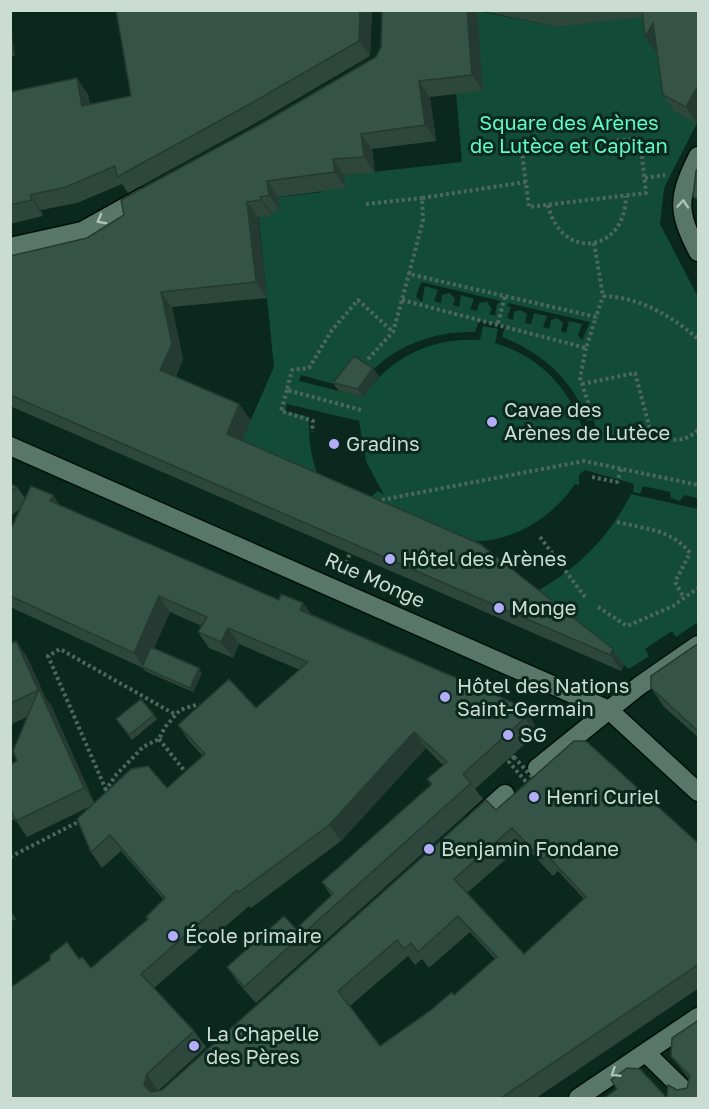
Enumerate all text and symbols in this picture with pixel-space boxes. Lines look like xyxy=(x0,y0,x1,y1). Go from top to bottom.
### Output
park label: Square des Arènes de Lutèce et Capitan xyxy=(470,110,668,157)
one-way arrow xyxy=(676,200,689,209)
one-way arrow xyxy=(97,213,108,224)
place label: Cavae des Arènes de Lutèce xyxy=(504,397,670,444)
marker: Cavae des Arènes de Lutèce xyxy=(485,415,499,429)
place label: Gradins xyxy=(346,431,420,455)
marker: Gradins xyxy=(327,437,341,451)
street label: Rue Monge xyxy=(322,546,429,612)
place label: Hôtel des Arènes xyxy=(402,546,567,570)
marker: Hôtel des Arènes xyxy=(383,552,397,566)
place label: Monge xyxy=(511,595,576,619)
marker: Monge xyxy=(492,601,506,615)
place label: Hôtel des Nations Saint-Germain xyxy=(457,673,629,720)
marker: Hôtel des Nations Saint-Germain xyxy=(438,690,452,704)
place label: SG xyxy=(520,722,547,746)
marker: SG xyxy=(501,728,515,742)
place label: Henri Curiel xyxy=(546,784,660,808)
marker: Henri Curiel xyxy=(527,790,541,804)
place label: Benjamin Fondane xyxy=(441,836,619,860)
marker: Benjamin Fondane xyxy=(422,842,436,856)
place label: École primaire xyxy=(185,923,322,947)
marker: École primaire xyxy=(166,929,180,943)
place label: La Chapelle des Pères xyxy=(206,1021,319,1068)
marker: La Chapelle des Pères xyxy=(187,1039,201,1053)
one-way arrow xyxy=(611,1066,622,1077)

